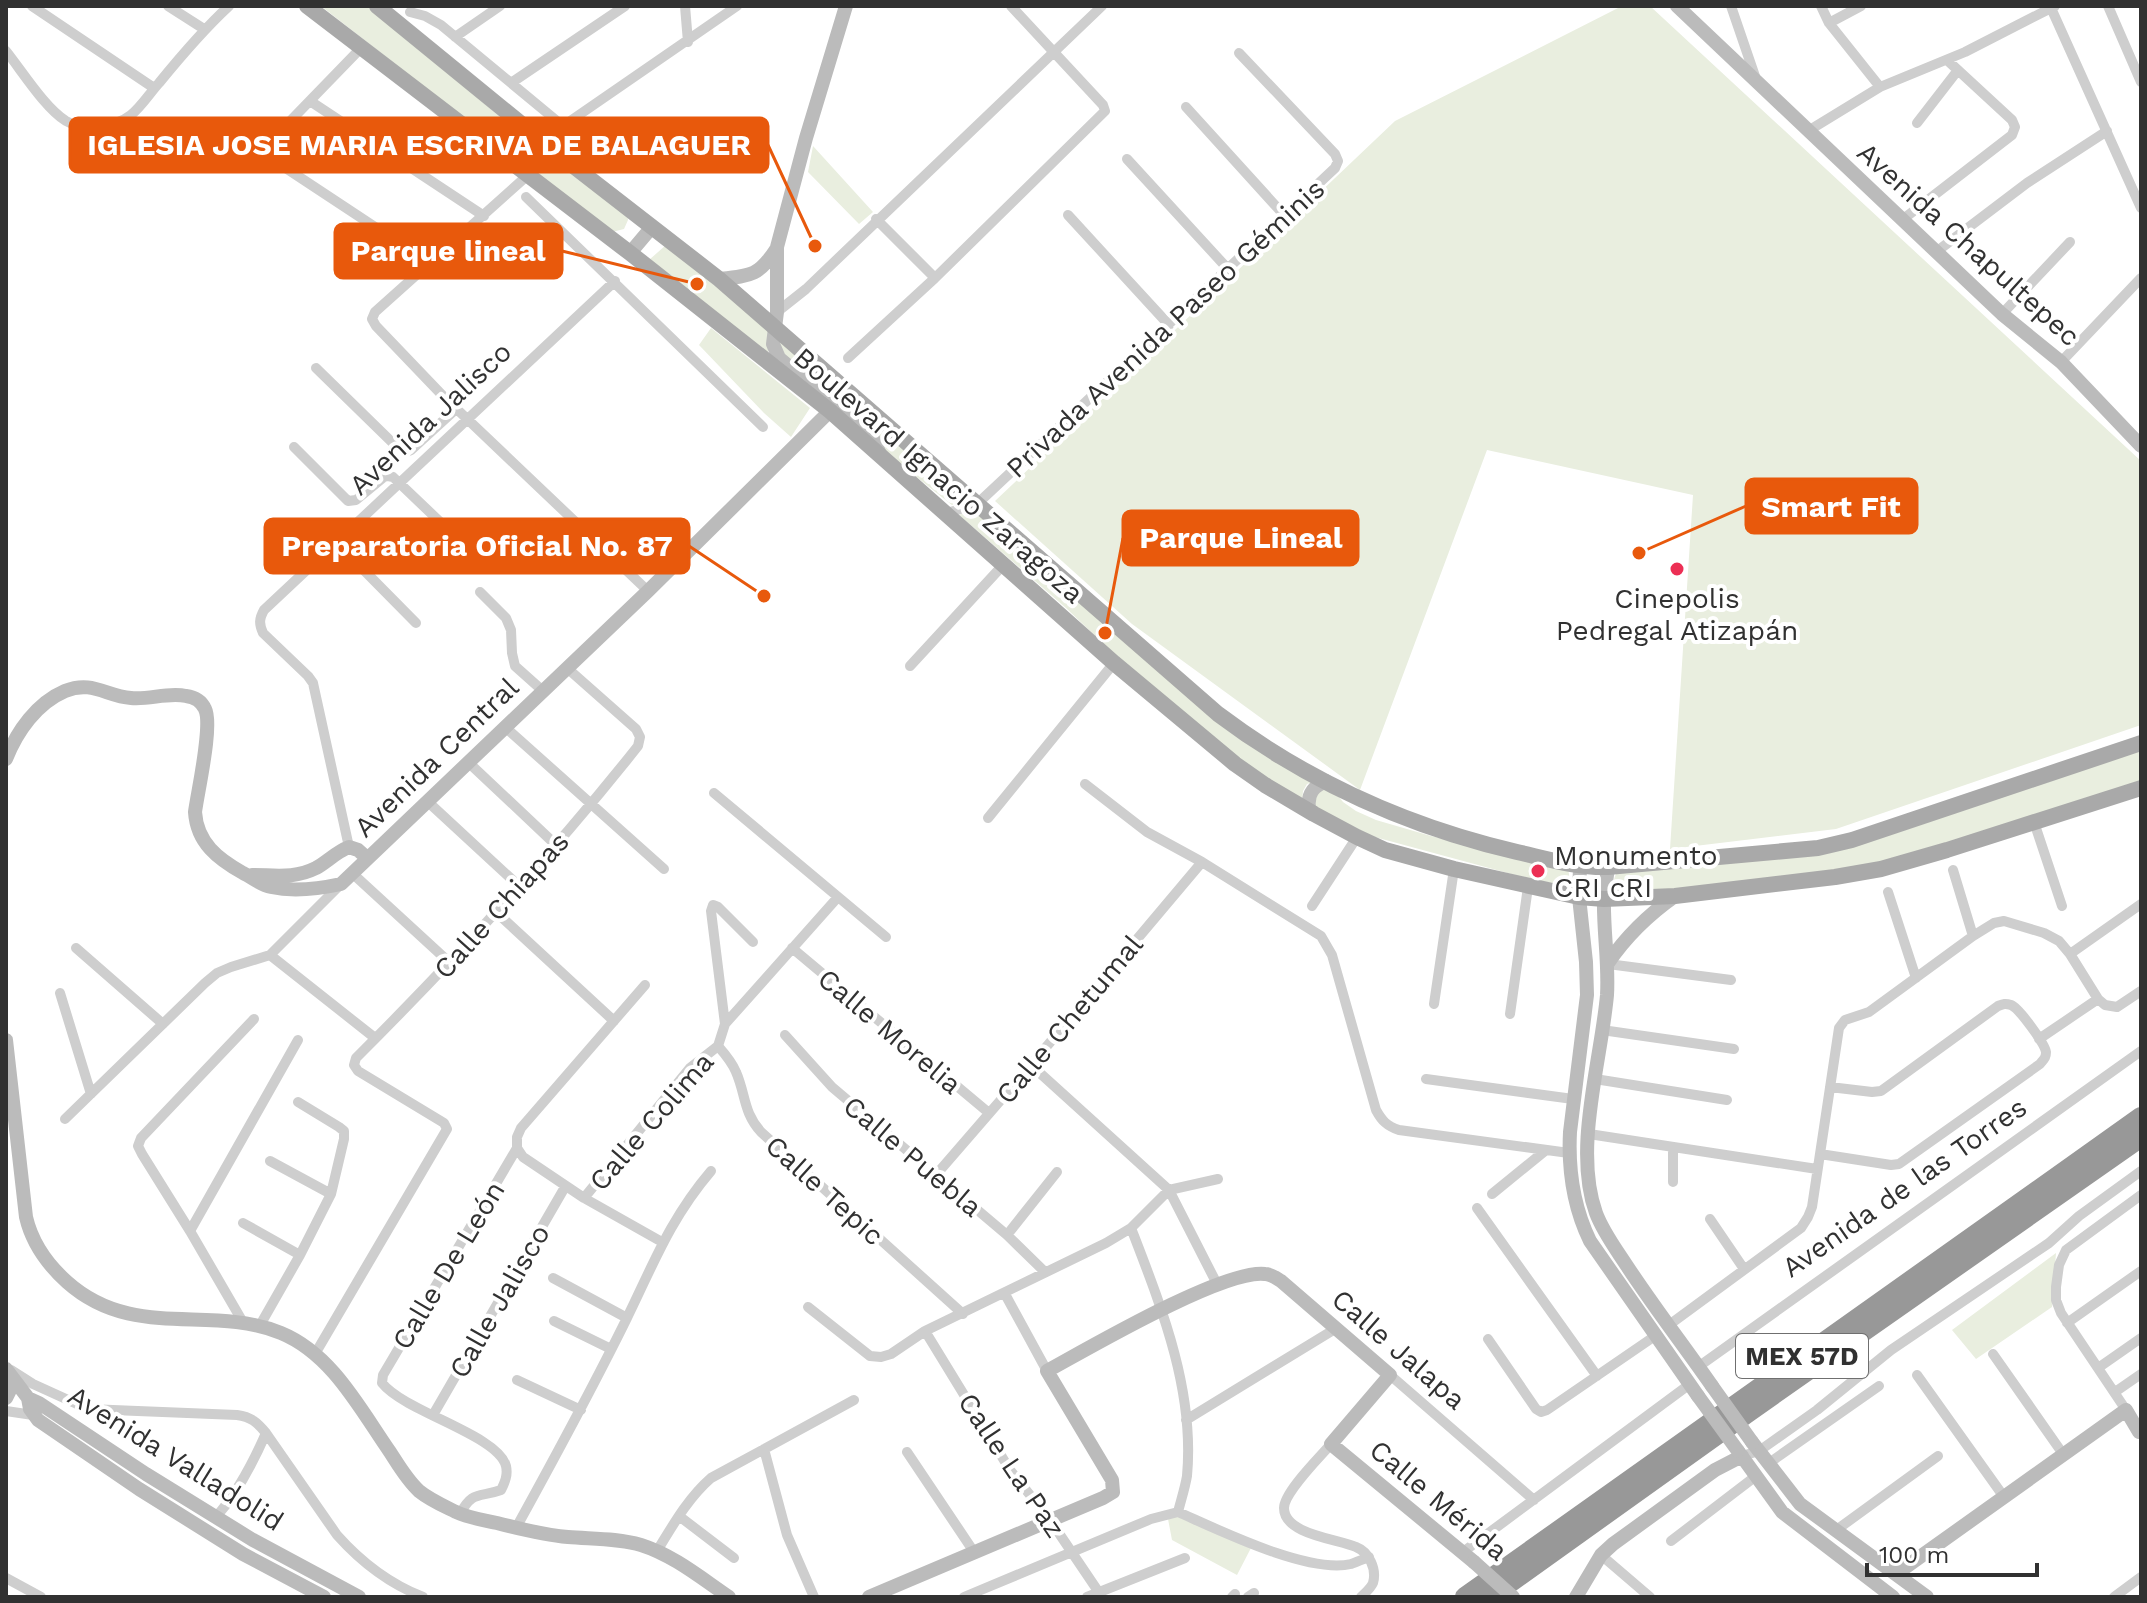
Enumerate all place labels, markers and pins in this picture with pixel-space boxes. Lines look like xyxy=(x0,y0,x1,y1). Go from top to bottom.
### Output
callout: IGLESIA JOSE MARIA ESCRIVA DE BALAGUER xyxy=(70,118,768,172)
callout: Parque lineal xyxy=(335,224,562,278)
callout: Smart Fit xyxy=(1746,479,1917,533)
callout: Parque Lineal xyxy=(1123,511,1358,565)
callout: Preparatoria Oficial No. 87 xyxy=(265,519,689,573)
marker: Cinepolis Pedregal Atizapán xyxy=(1668,560,1686,578)
place label: Cinepolis Pedregal Atizapán xyxy=(1556,582,1798,647)
place label: Monumento CRI cRI xyxy=(1554,839,1718,904)
marker: Monumento CRI cRI xyxy=(1529,862,1547,880)

